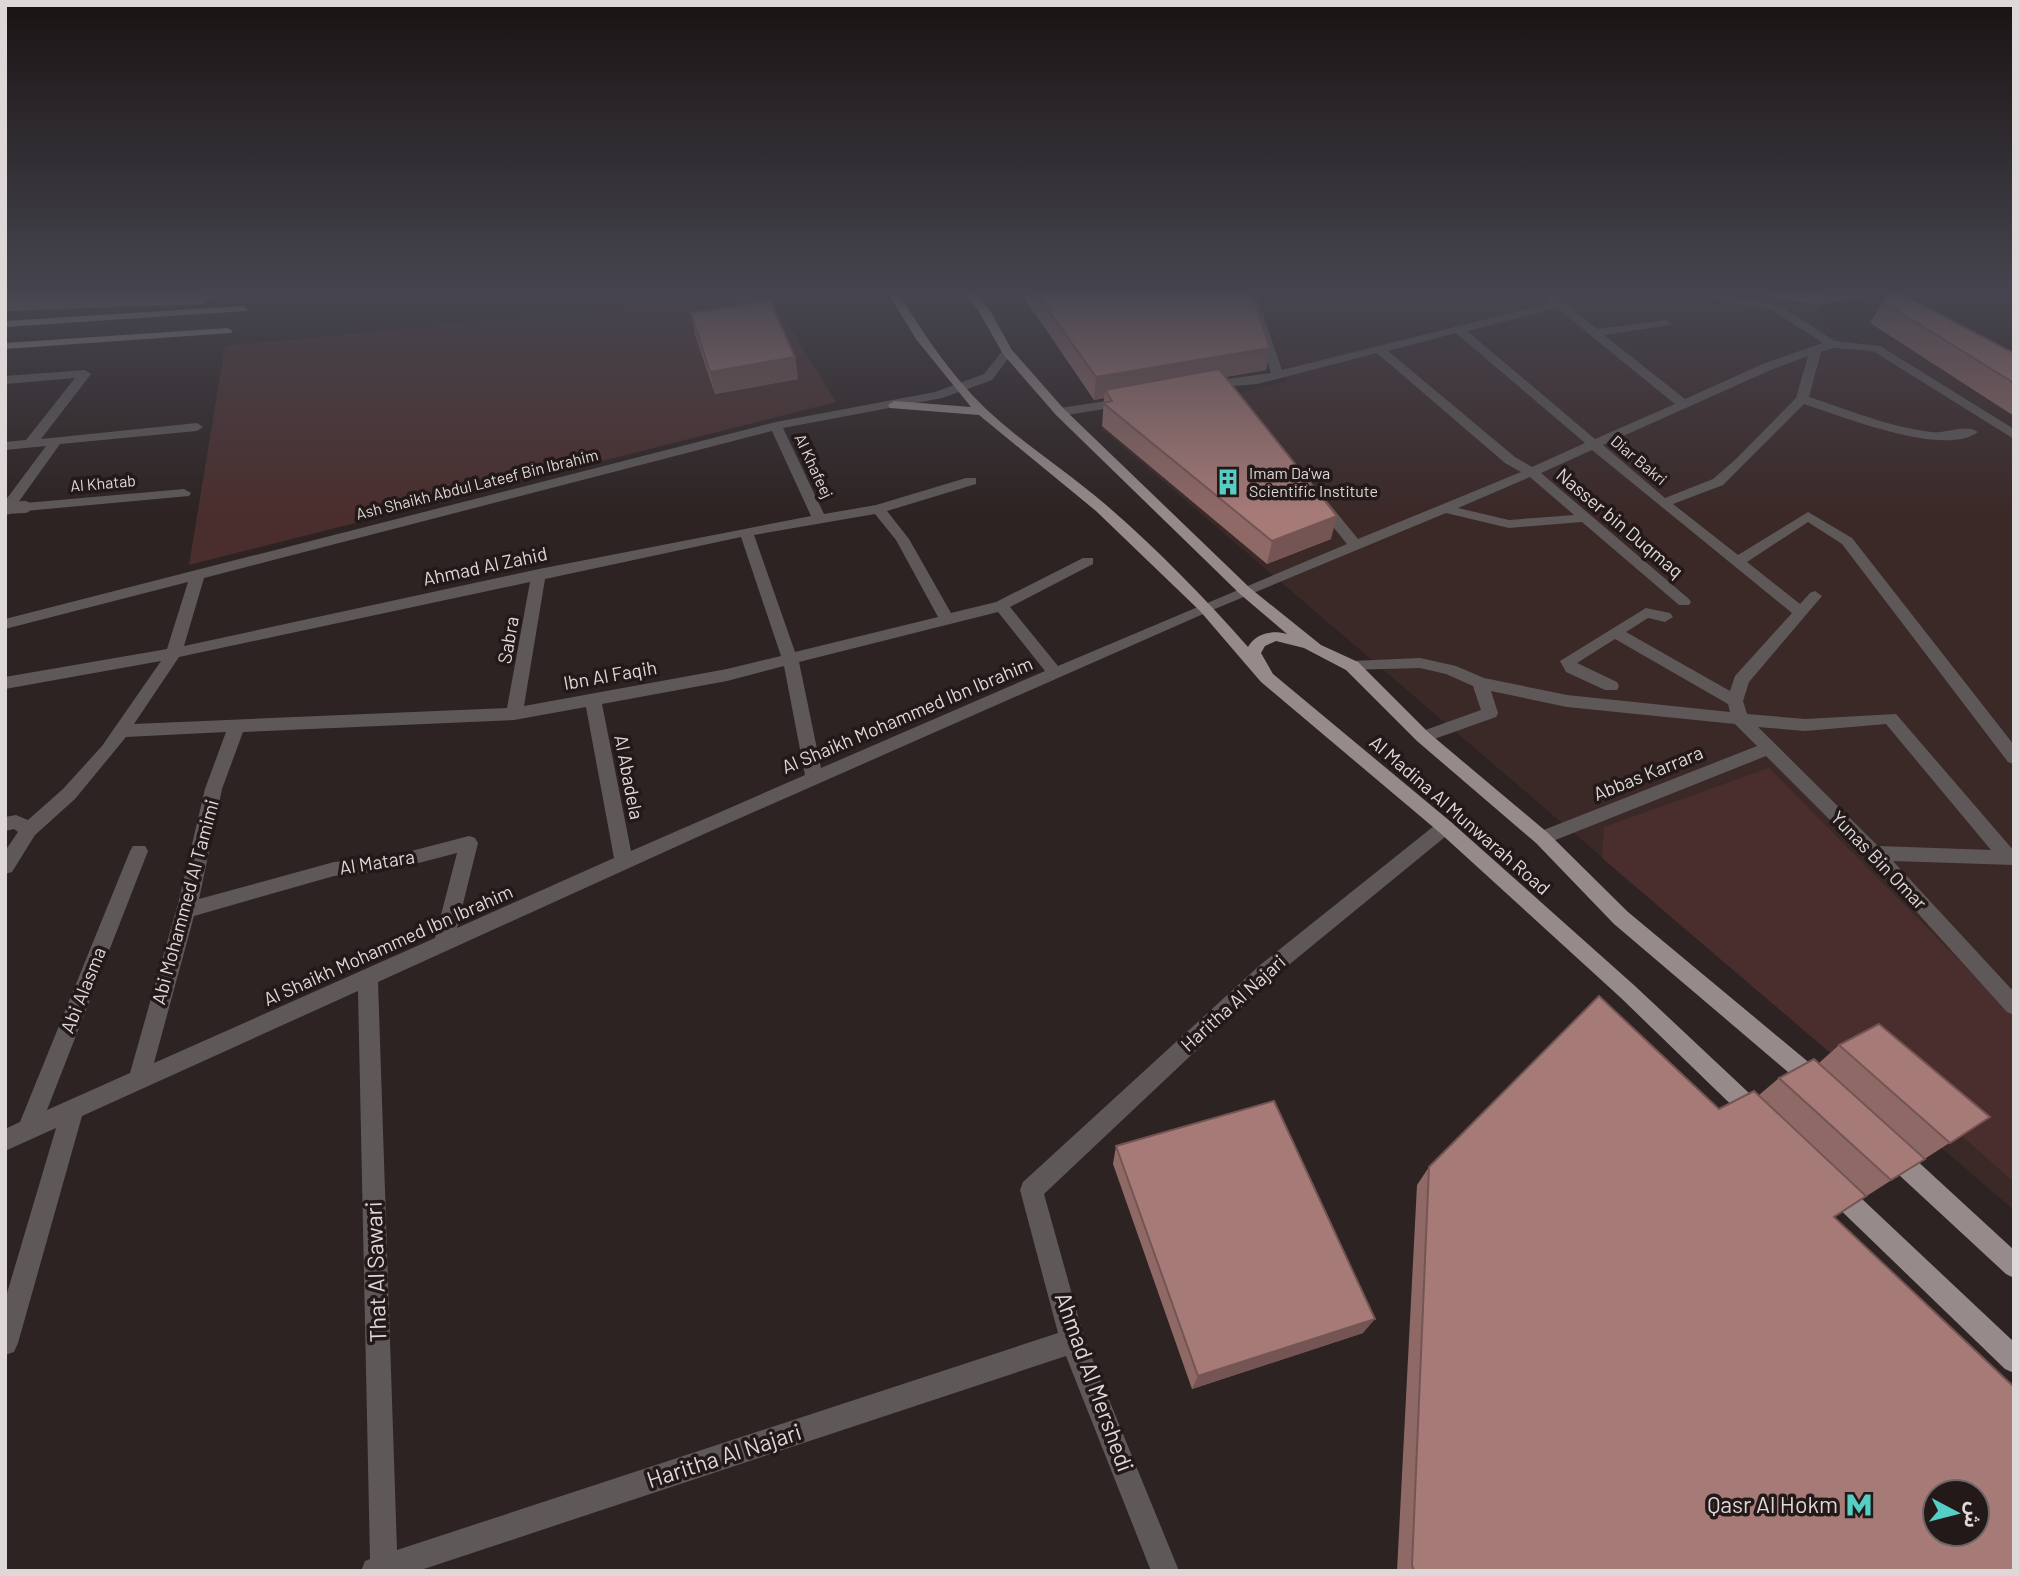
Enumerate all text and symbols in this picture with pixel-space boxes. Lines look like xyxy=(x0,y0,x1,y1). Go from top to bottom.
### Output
street label: Al Khafeej xyxy=(791,430,838,501)
street label: Diar Bakri xyxy=(1607,431,1671,488)
street label: Ash Shaikh Abdul Lateef Bin Ibrahim xyxy=(354,444,600,523)
place label: Imam Da'wa Scientific Institute xyxy=(1249,463,1378,500)
street label: Nasser bin Duqmaq xyxy=(1552,463,1689,582)
building icon: Imam Da'wa Scientific Institute xyxy=(1213,467,1243,497)
street label: Al Khatab xyxy=(69,470,137,495)
street label: Ahmad Al Zahid xyxy=(421,541,549,590)
street label: Sabra xyxy=(492,614,523,665)
street label: Al Shaikh Mohammed Ibn Ibrahim xyxy=(778,651,1036,778)
street label: Ibn Al Faqih xyxy=(561,655,658,694)
street label: Al Madina Al Munwarah Road xyxy=(1365,730,1555,899)
street label: Al Abadela xyxy=(610,733,649,821)
street label: Abbas Karrara xyxy=(1590,740,1706,805)
street label: Abi Mohammed Al Tamimi xyxy=(146,797,223,1007)
street label: Yunas Bin Omar xyxy=(1827,806,1932,914)
street label: Al Matara xyxy=(338,844,416,879)
street label: Al Shaikh Mohammed Ibn Ibrahim xyxy=(259,879,516,1010)
street label: Abi Alasma xyxy=(55,943,110,1036)
street label: Haritha Al Najari xyxy=(1176,950,1290,1056)
street label: That Al Sawari xyxy=(359,1201,391,1343)
street label: Ahmad Al Mershedi xyxy=(1049,1288,1140,1475)
street label: Haritha Al Najari xyxy=(643,1417,805,1493)
north arrow xyxy=(1921,1478,1991,1548)
place label: Qasr Al Hokm xyxy=(1707,1490,1838,1518)
metro station icon: Qasr Al Hokm xyxy=(1844,1490,1874,1520)
text: ش xyxy=(1960,1501,1986,1529)

